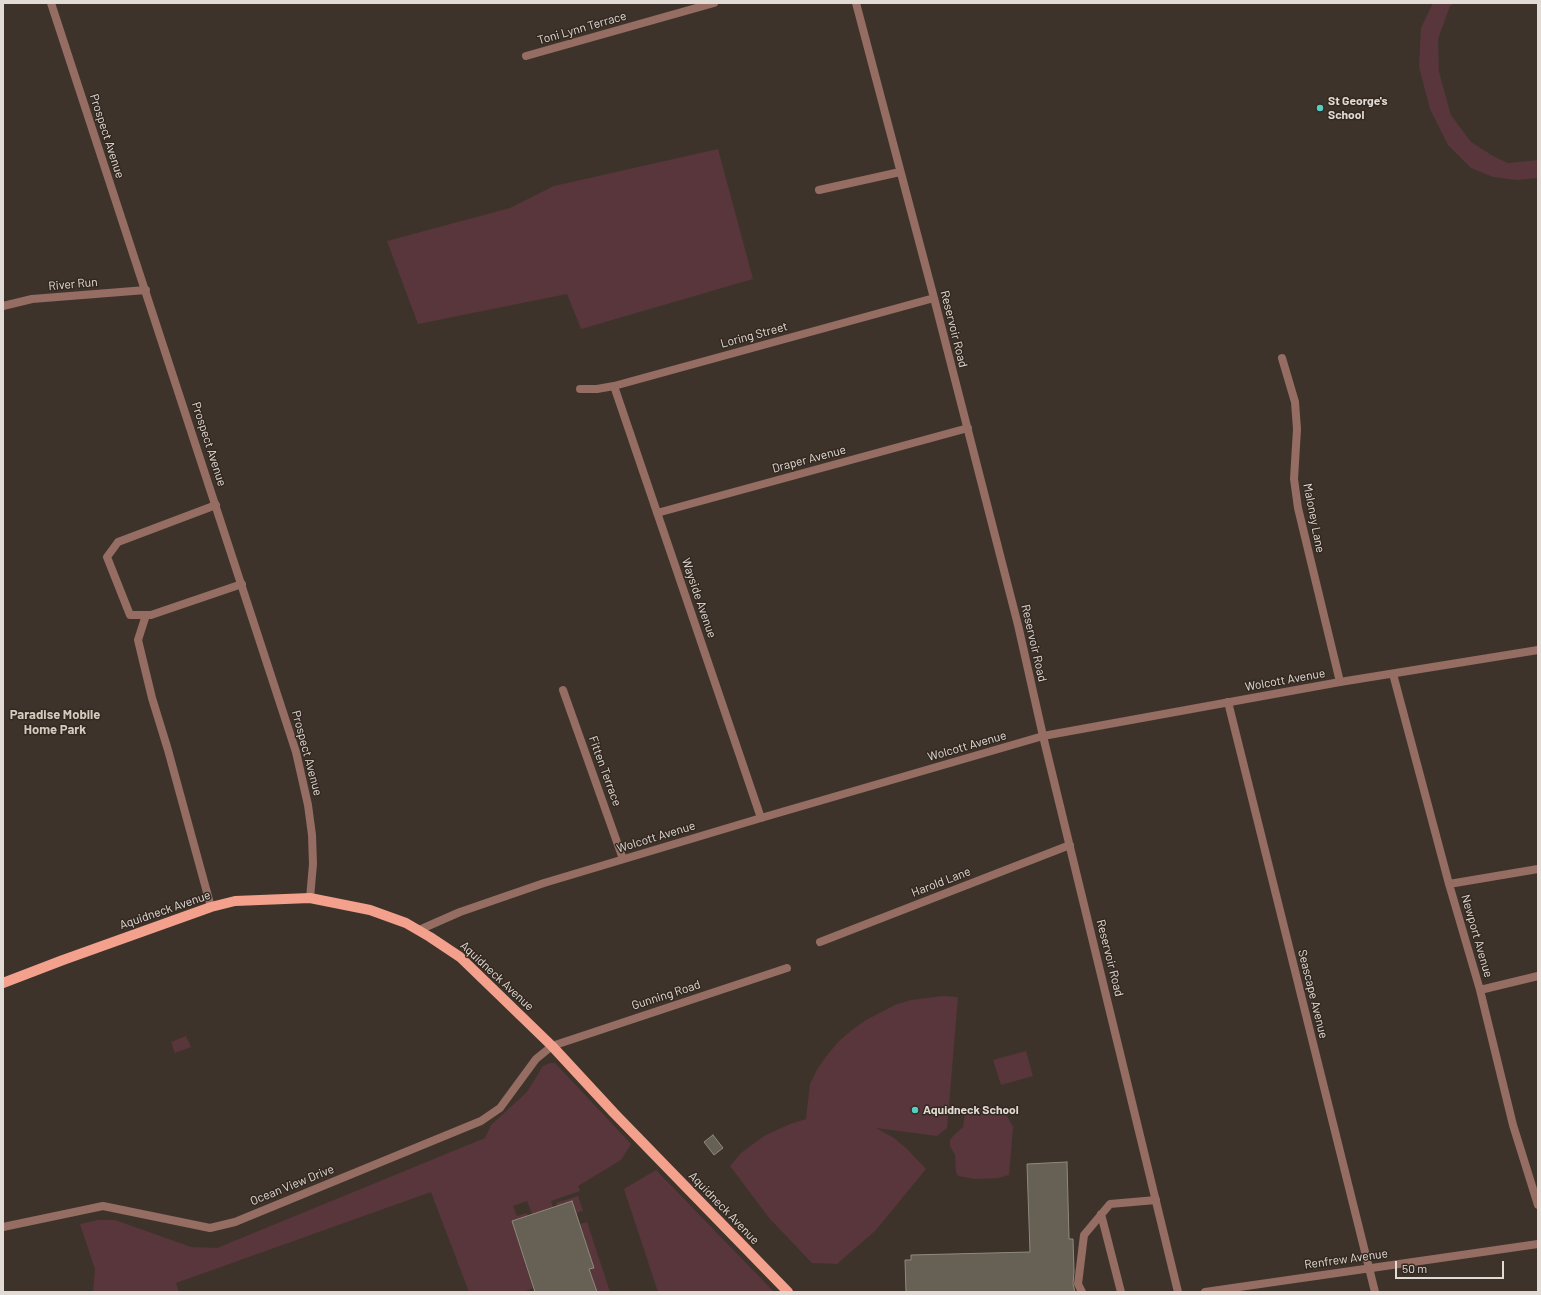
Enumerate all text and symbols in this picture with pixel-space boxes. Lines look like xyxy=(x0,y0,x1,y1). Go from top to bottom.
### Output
street label: Toni Lynn Terrace xyxy=(536,8,628,48)
street label: Prospect Avenue xyxy=(87,92,127,180)
place label: St George's School xyxy=(1328,94,1387,122)
marker: St George's School xyxy=(1315,103,1325,113)
street label: River Run xyxy=(48,275,98,293)
street label: Reservoir Road xyxy=(937,289,971,369)
street label: Loring Street xyxy=(719,319,789,351)
street label: Prospect Avenue xyxy=(189,400,229,488)
street label: Draper Avenue xyxy=(771,442,847,476)
street label: Maloney Lane xyxy=(1300,482,1328,554)
street label: Wayside Avenue xyxy=(679,556,719,640)
street label: Reservoir Road xyxy=(1018,603,1050,683)
street label: Wolcott Avenue xyxy=(1244,666,1326,694)
district label: Paradise Mobile Home Park xyxy=(10,707,100,738)
street label: Prospect Avenue xyxy=(289,709,325,797)
street label: Wolcott Avenue xyxy=(926,728,1008,764)
street label: Fitten Terrace xyxy=(586,734,624,808)
street label: Wolcott Avenue xyxy=(615,818,697,856)
street label: Harold Lane xyxy=(909,864,973,900)
street label: Aquidneck Avenue xyxy=(118,888,212,932)
street label: Newport Avenue xyxy=(1458,893,1496,979)
street label: Reservoir Road xyxy=(1093,918,1127,998)
street label: Aquidneck Avenue xyxy=(457,938,537,1014)
street label: Seascape Avenue xyxy=(1295,948,1331,1040)
street label: Gunning Road xyxy=(630,977,702,1013)
place label: Aquidneck School xyxy=(923,1103,1019,1117)
marker: Aquidneck School xyxy=(910,1105,920,1115)
street label: Ocean View Drive xyxy=(248,1162,336,1208)
street label: Aquidneck Avenue xyxy=(686,1169,762,1247)
street label: Renfrew Avenue xyxy=(1303,1246,1389,1272)
scale bar xyxy=(1397,1253,1506,1279)
text: 50 m xyxy=(1402,1261,1427,1275)

